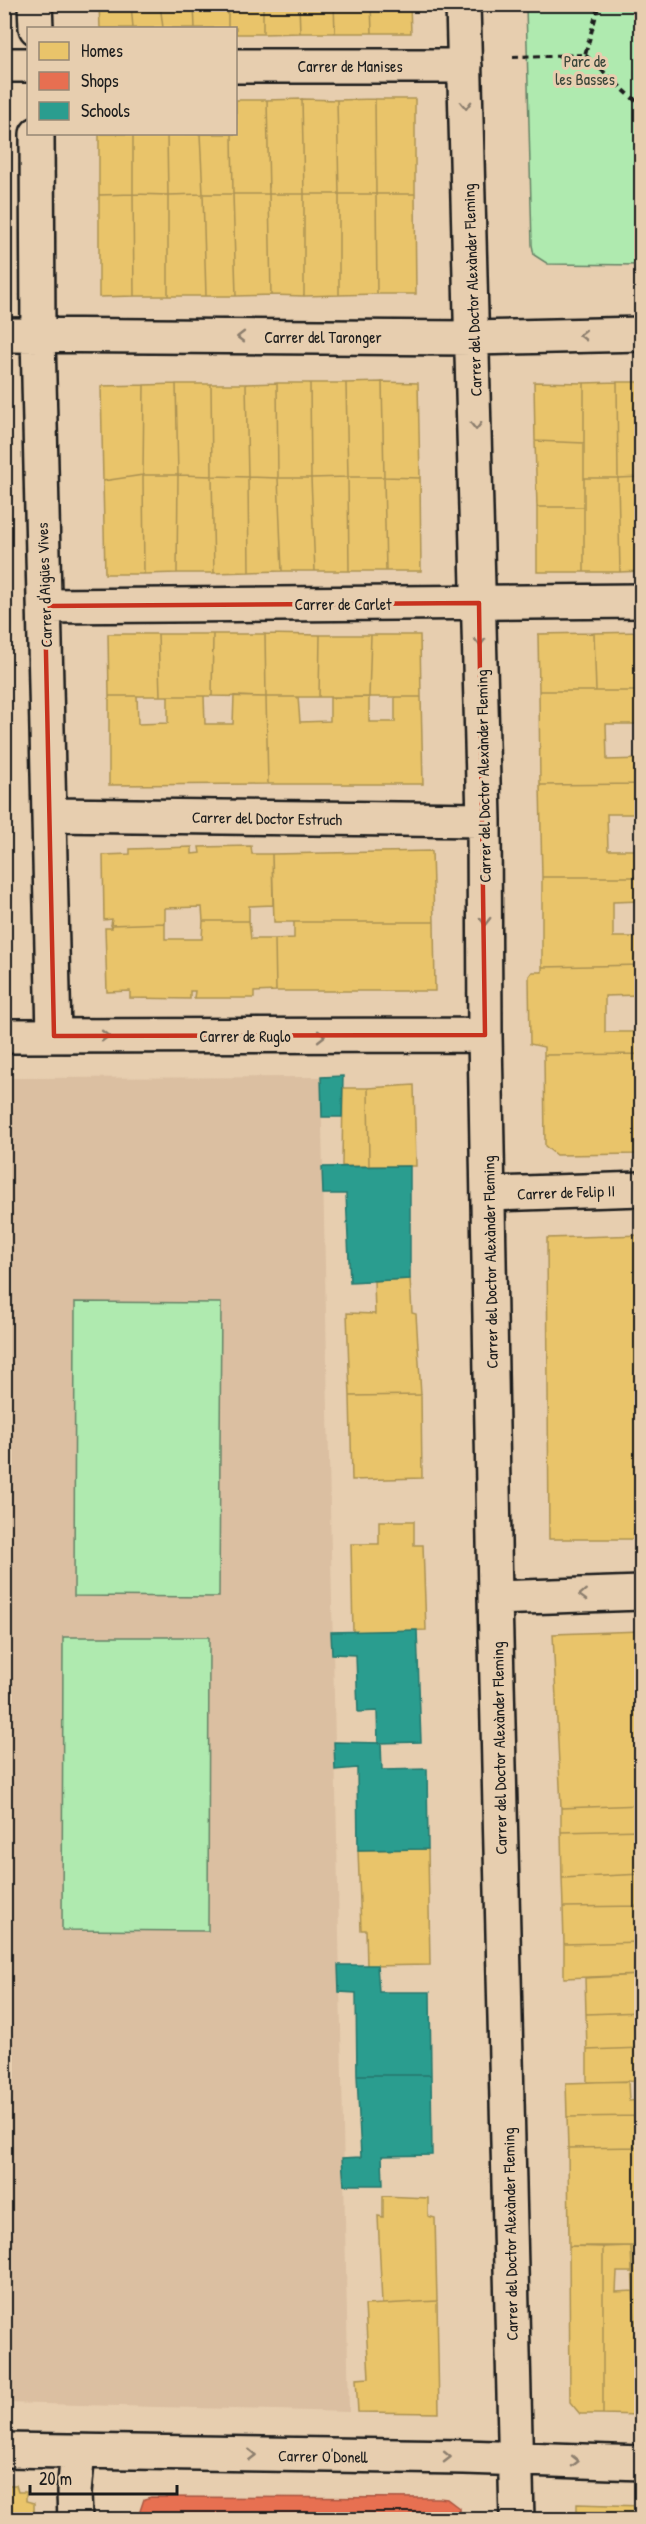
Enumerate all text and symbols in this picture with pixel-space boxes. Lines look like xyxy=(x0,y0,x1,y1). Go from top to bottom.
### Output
legend xyxy=(27,27,237,135)
text: Homes xyxy=(81,38,123,63)
park label: Parc de les Basses xyxy=(555,50,615,90)
street label: Carrer de Manises xyxy=(297,55,403,77)
text: Shops xyxy=(81,68,119,93)
text: Schools xyxy=(81,98,130,123)
one-way arrow xyxy=(460,100,472,109)
street label: Carrer del Doctor Alexànder Fleming xyxy=(457,183,487,397)
street label: Carrer del Taronger xyxy=(264,326,382,348)
one-way arrow xyxy=(579,329,588,341)
one-way arrow xyxy=(237,331,246,343)
one-way arrow xyxy=(469,421,482,430)
street label: Carrer d'Aigües Vives xyxy=(31,522,57,648)
street label: Carrer de Carlet xyxy=(294,593,392,615)
one-way arrow xyxy=(474,637,487,646)
street label: Carrer del Doctor Alexànder Fleming xyxy=(470,669,496,883)
street label: Carrer del Doctor Estruch xyxy=(192,806,343,830)
one-way arrow xyxy=(479,916,491,925)
street label: Carrer de Ruglo xyxy=(199,1025,291,1047)
one-way arrow xyxy=(100,1030,109,1042)
one-way arrow xyxy=(316,1030,325,1042)
street label: Carrer del Doctor Alexànder Fleming xyxy=(477,1155,503,1369)
street label: Carrer de Felip II xyxy=(517,1179,615,1205)
one-way arrow xyxy=(579,1588,588,1601)
street label: Carrer del Doctor Alexànder Fleming xyxy=(486,1641,512,1855)
street label: Carrer del Doctor Alexànder Fleming xyxy=(497,2127,523,2341)
street label: Carrer O'Donell xyxy=(278,2444,368,2468)
one-way arrow xyxy=(247,2449,256,2461)
one-way arrow xyxy=(442,2451,451,2463)
one-way arrow xyxy=(570,2455,579,2468)
scale bar xyxy=(30,2458,177,2496)
text: 20 m xyxy=(39,2466,72,2491)

